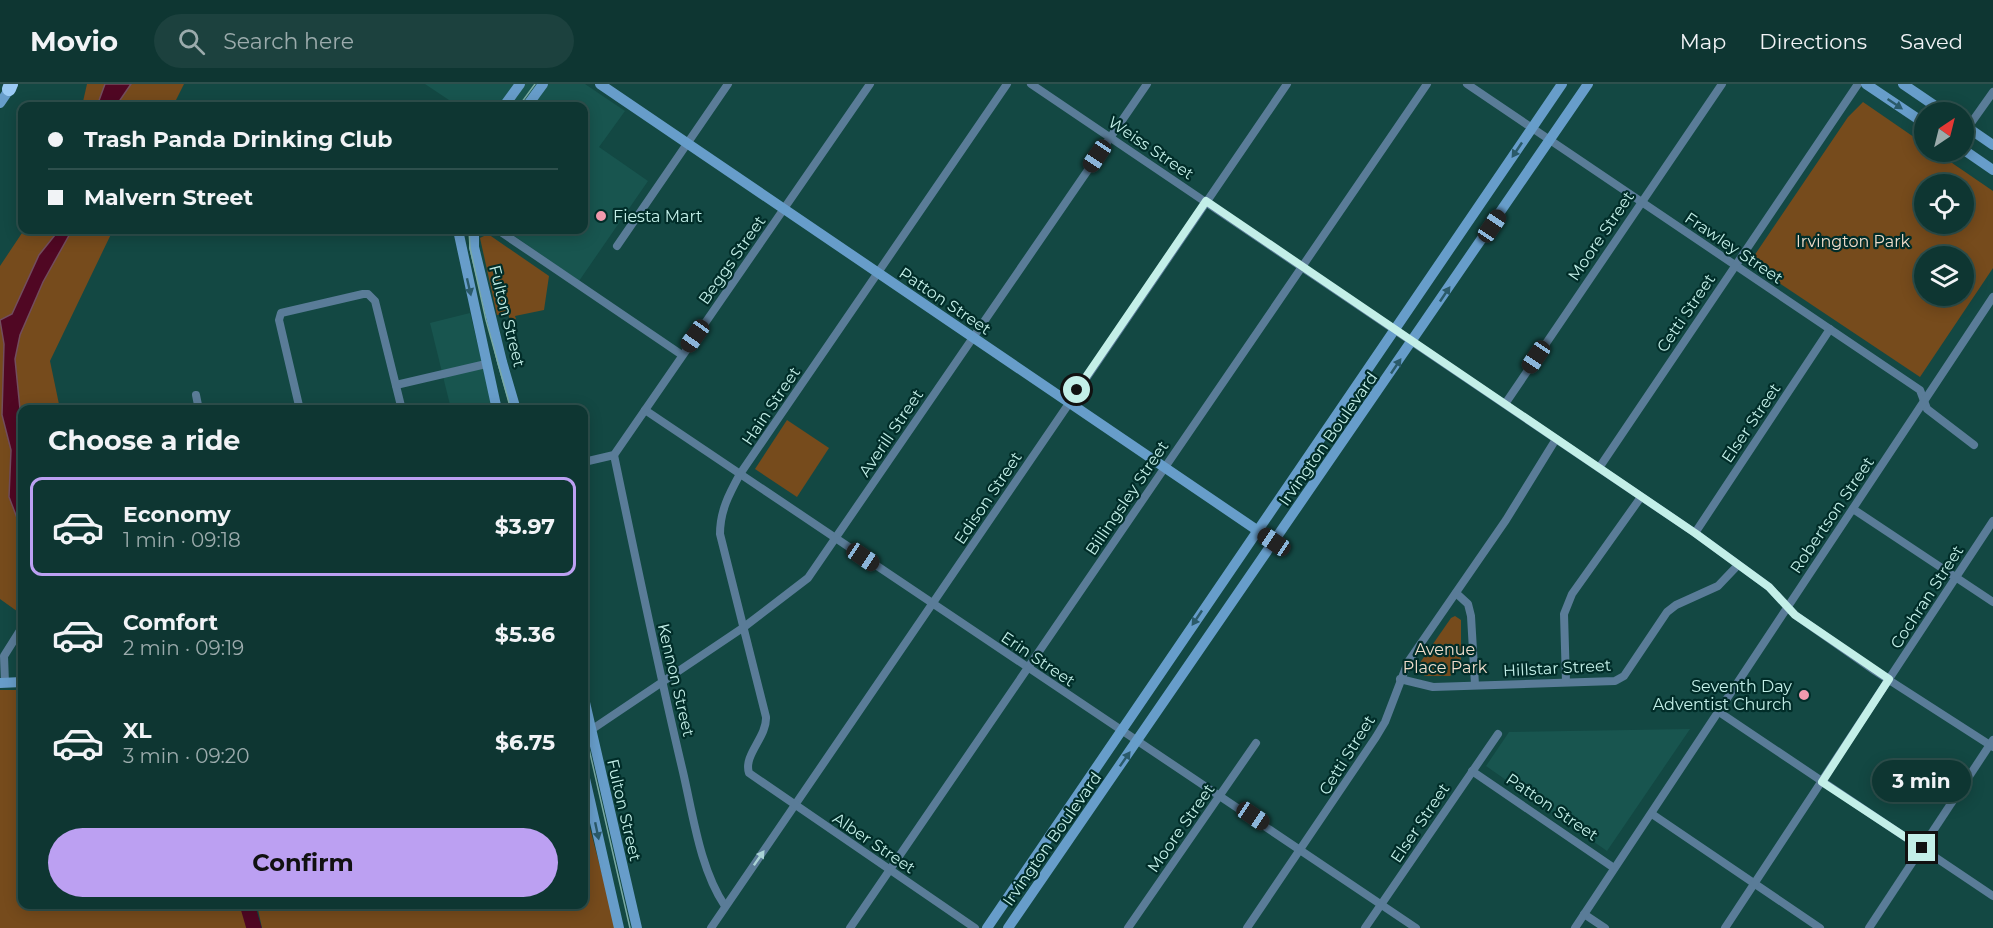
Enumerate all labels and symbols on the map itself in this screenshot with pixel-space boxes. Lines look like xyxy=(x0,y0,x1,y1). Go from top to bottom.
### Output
one-way arrow xyxy=(1887,98,1903,110)
north arrow xyxy=(1914,102,1974,162)
street label: Weiss Street xyxy=(1105,112,1198,184)
car xyxy=(1079,136,1115,176)
one-way arrow xyxy=(1511,141,1523,157)
street label: Moore Street xyxy=(1564,187,1638,284)
car xyxy=(1474,206,1510,246)
place label: Fiesta Mart xyxy=(613,207,703,226)
street label: Frawley Street xyxy=(1681,208,1787,288)
marker: Fiesta Mart xyxy=(594,209,608,223)
street label: Beggs Street xyxy=(694,212,770,308)
park label: Irvington Park xyxy=(1796,232,1910,251)
street label: Fulton Street xyxy=(485,263,529,369)
street label: Patton Street xyxy=(896,263,995,339)
street label: Cetti Street xyxy=(1653,270,1719,356)
one-way arrow xyxy=(465,278,474,297)
one-way arrow xyxy=(1439,286,1450,302)
car xyxy=(677,316,713,356)
car xyxy=(1518,337,1554,377)
one-way arrow xyxy=(1390,359,1402,375)
street label: Hain Street xyxy=(738,363,804,449)
street label: Irvington Boulevard xyxy=(1275,368,1381,510)
route start xyxy=(1063,376,1090,403)
street label: Elser Street xyxy=(1718,379,1785,466)
street label: Averill Street xyxy=(855,385,927,480)
street label: Billingsley Street xyxy=(1082,437,1173,559)
street label: Edison Street xyxy=(950,448,1026,548)
street label: Robertson Street xyxy=(1786,453,1878,577)
car xyxy=(1254,524,1294,560)
car xyxy=(843,539,883,575)
street label: Cochran Street xyxy=(1887,541,1968,652)
one-way arrow xyxy=(1191,610,1203,626)
street label: Kennon Street xyxy=(654,621,698,739)
street label: Erin Street xyxy=(998,627,1079,691)
park label: Avenue Place Park xyxy=(1403,640,1488,677)
street label: Hillstar Street xyxy=(1502,656,1612,680)
place label: Seventh Day Adventist Church xyxy=(1653,677,1792,714)
marker: Seventh Day Adventist Church xyxy=(1797,688,1811,702)
street label: Cetti Street xyxy=(1315,711,1379,798)
one-way arrow xyxy=(1119,751,1131,767)
street label: Fulton Street xyxy=(603,757,645,863)
callout: 3 min xyxy=(1872,761,1972,803)
street label: Irvington Boulevard xyxy=(999,768,1105,910)
street label: Patton Street xyxy=(1503,769,1602,845)
street label: Elser Street xyxy=(1387,779,1454,866)
street label: Moore Street xyxy=(1143,780,1219,876)
car xyxy=(1233,798,1273,834)
street label: Alber Street xyxy=(829,808,919,878)
one-way arrow xyxy=(592,821,602,840)
route end xyxy=(1908,834,1935,861)
one-way arrow xyxy=(753,851,765,867)

